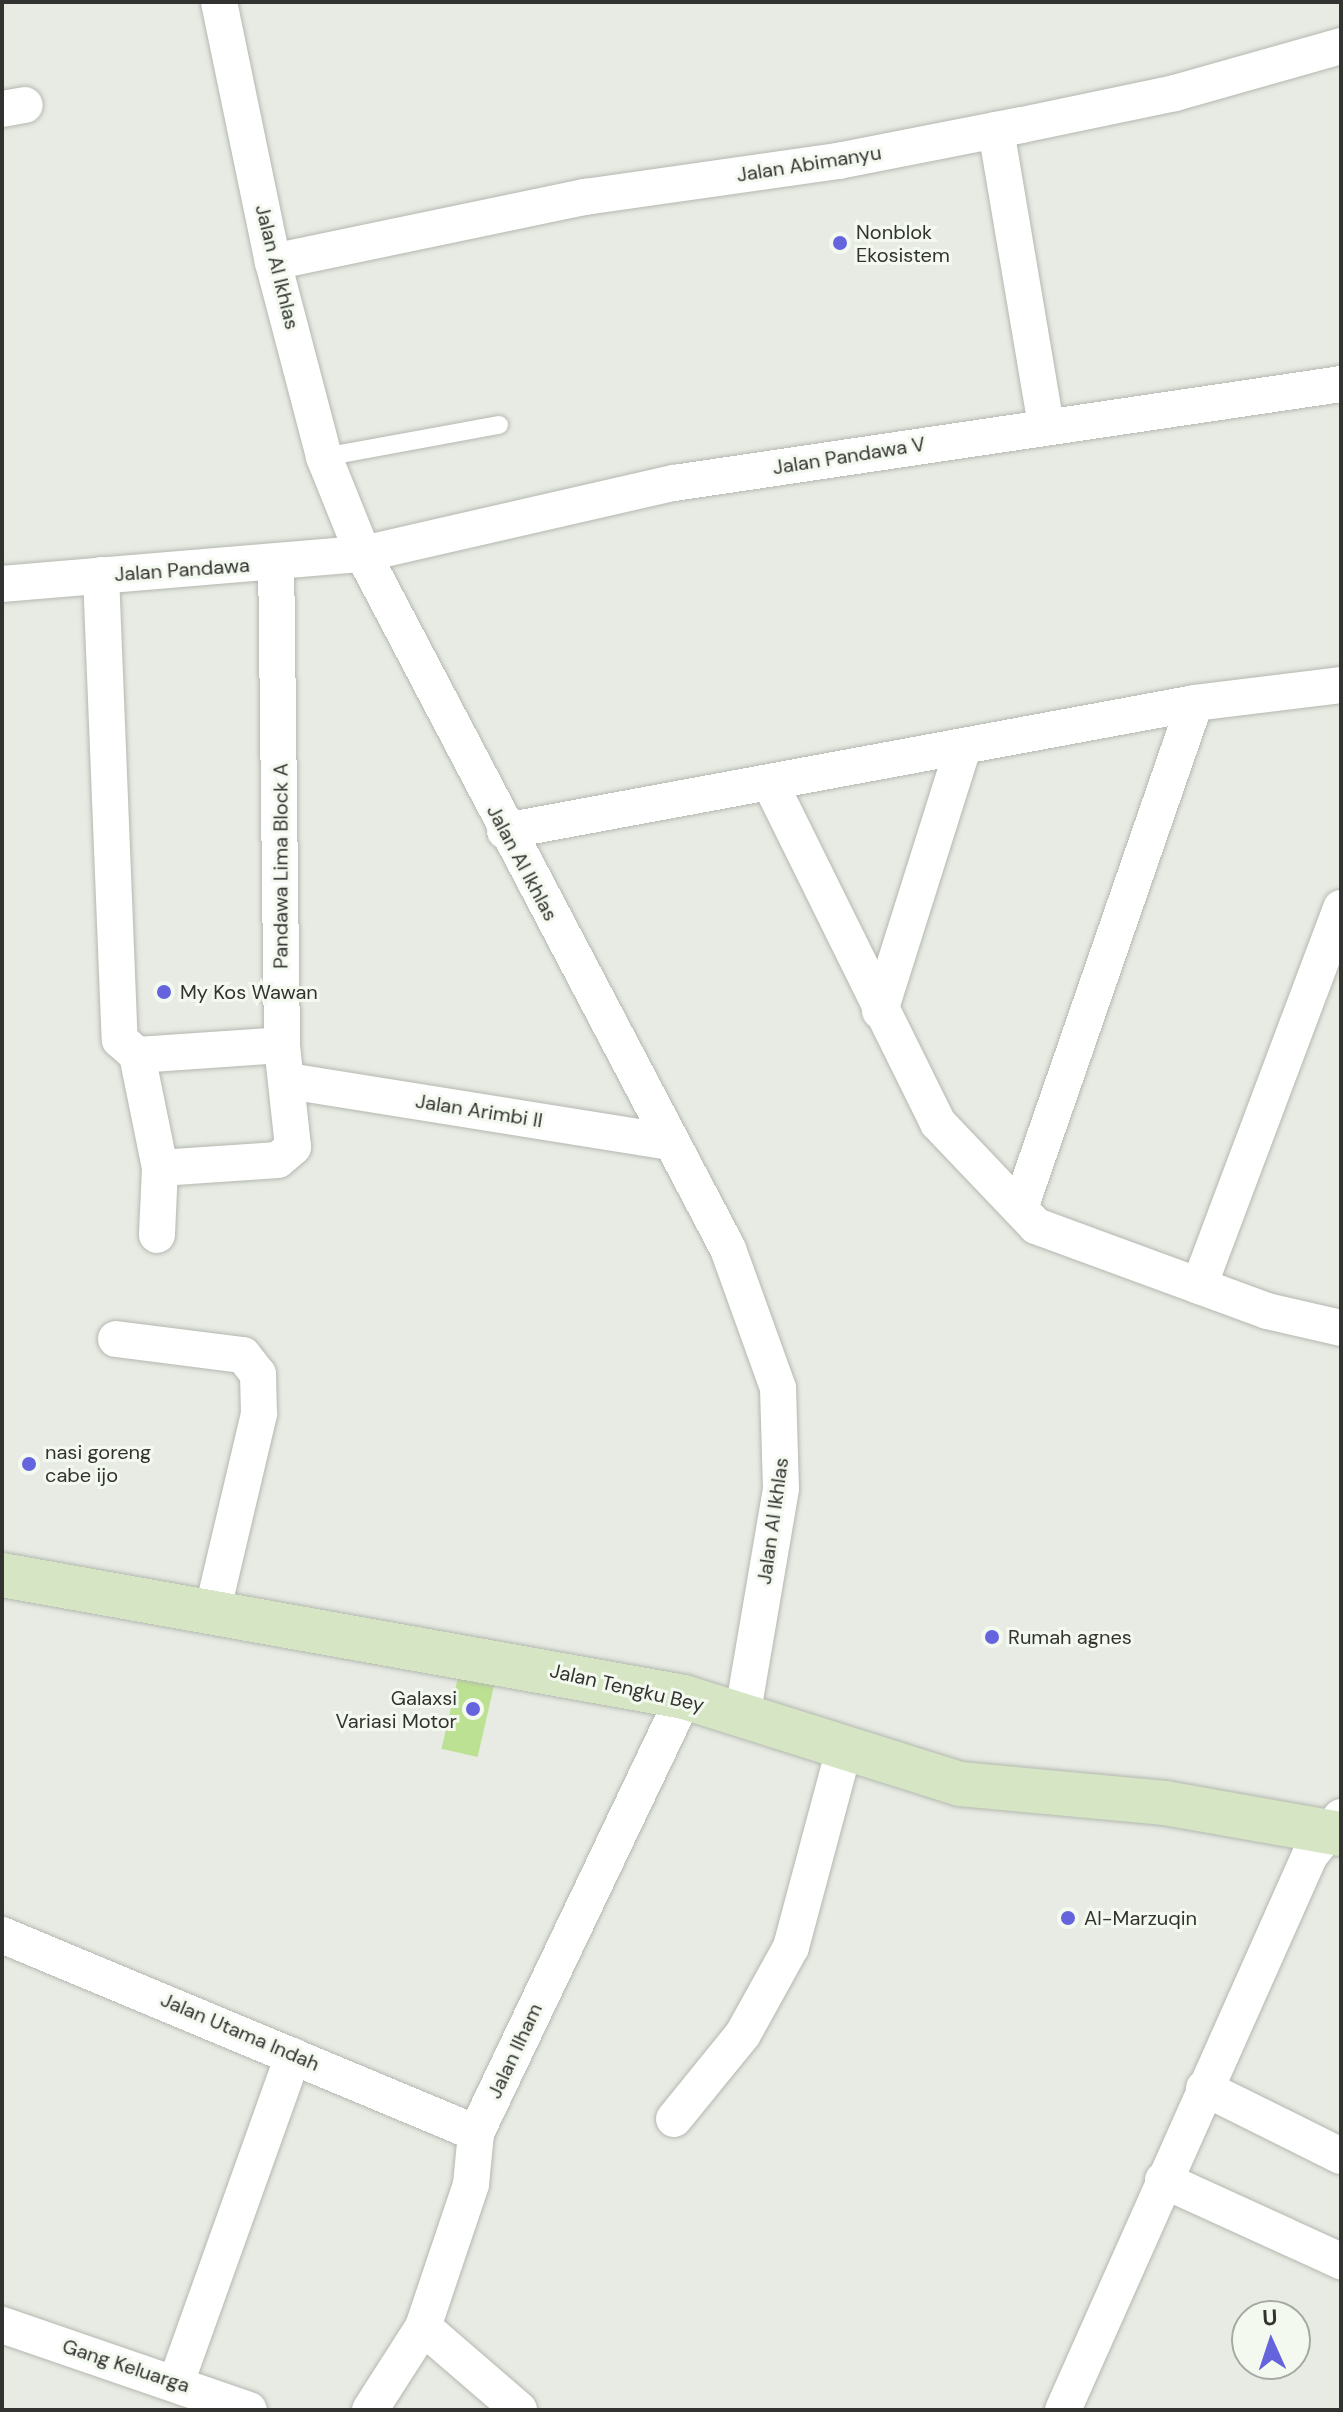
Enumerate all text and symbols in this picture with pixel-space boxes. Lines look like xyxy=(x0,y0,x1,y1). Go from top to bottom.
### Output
street label: Jalan Abimanyu xyxy=(735,141,883,187)
street label: Jalan Al Ikhlas xyxy=(250,202,304,332)
place label: Nonblok Ekosistem xyxy=(856,220,950,267)
marker: Nonblok Ekosistem xyxy=(831,234,849,252)
street label: Jalan Pandawa V xyxy=(771,432,927,480)
street label: Jalan Pandawa xyxy=(114,553,250,587)
street label: Pandawa Lima Block A xyxy=(269,763,293,969)
street label: Jalan Al Ikhlas xyxy=(481,801,563,925)
place label: My Kos Wawan xyxy=(180,980,318,1004)
marker: My Kos Wawan xyxy=(155,983,173,1001)
street label: Jalan Arimbi II xyxy=(414,1089,544,1133)
place label: nasi goreng cabe ijo xyxy=(45,1440,151,1487)
marker: nasi goreng cabe ijo xyxy=(20,1455,38,1473)
street label: Jalan Al Ikhlas xyxy=(752,1456,794,1586)
place label: Rumah agnes xyxy=(1008,1625,1132,1649)
marker: Rumah agnes xyxy=(983,1628,1001,1646)
street label: Jalan Tengku Bey xyxy=(548,1659,706,1717)
place label: Galaxsi Variasi Motor xyxy=(336,1686,457,1733)
marker: Galaxsi Variasi Motor xyxy=(464,1700,482,1718)
place label: Al-Marzuqin xyxy=(1084,1906,1197,1930)
marker: Al-Marzuqin xyxy=(1059,1909,1077,1927)
street label: Jalan Utama Indah xyxy=(157,1988,323,2076)
street label: Jalan Ilham xyxy=(482,2000,548,2102)
north arrow xyxy=(1231,2300,1311,2380)
text: U xyxy=(1262,2303,1278,2332)
street label: Gang Keluarga xyxy=(59,2334,193,2398)

